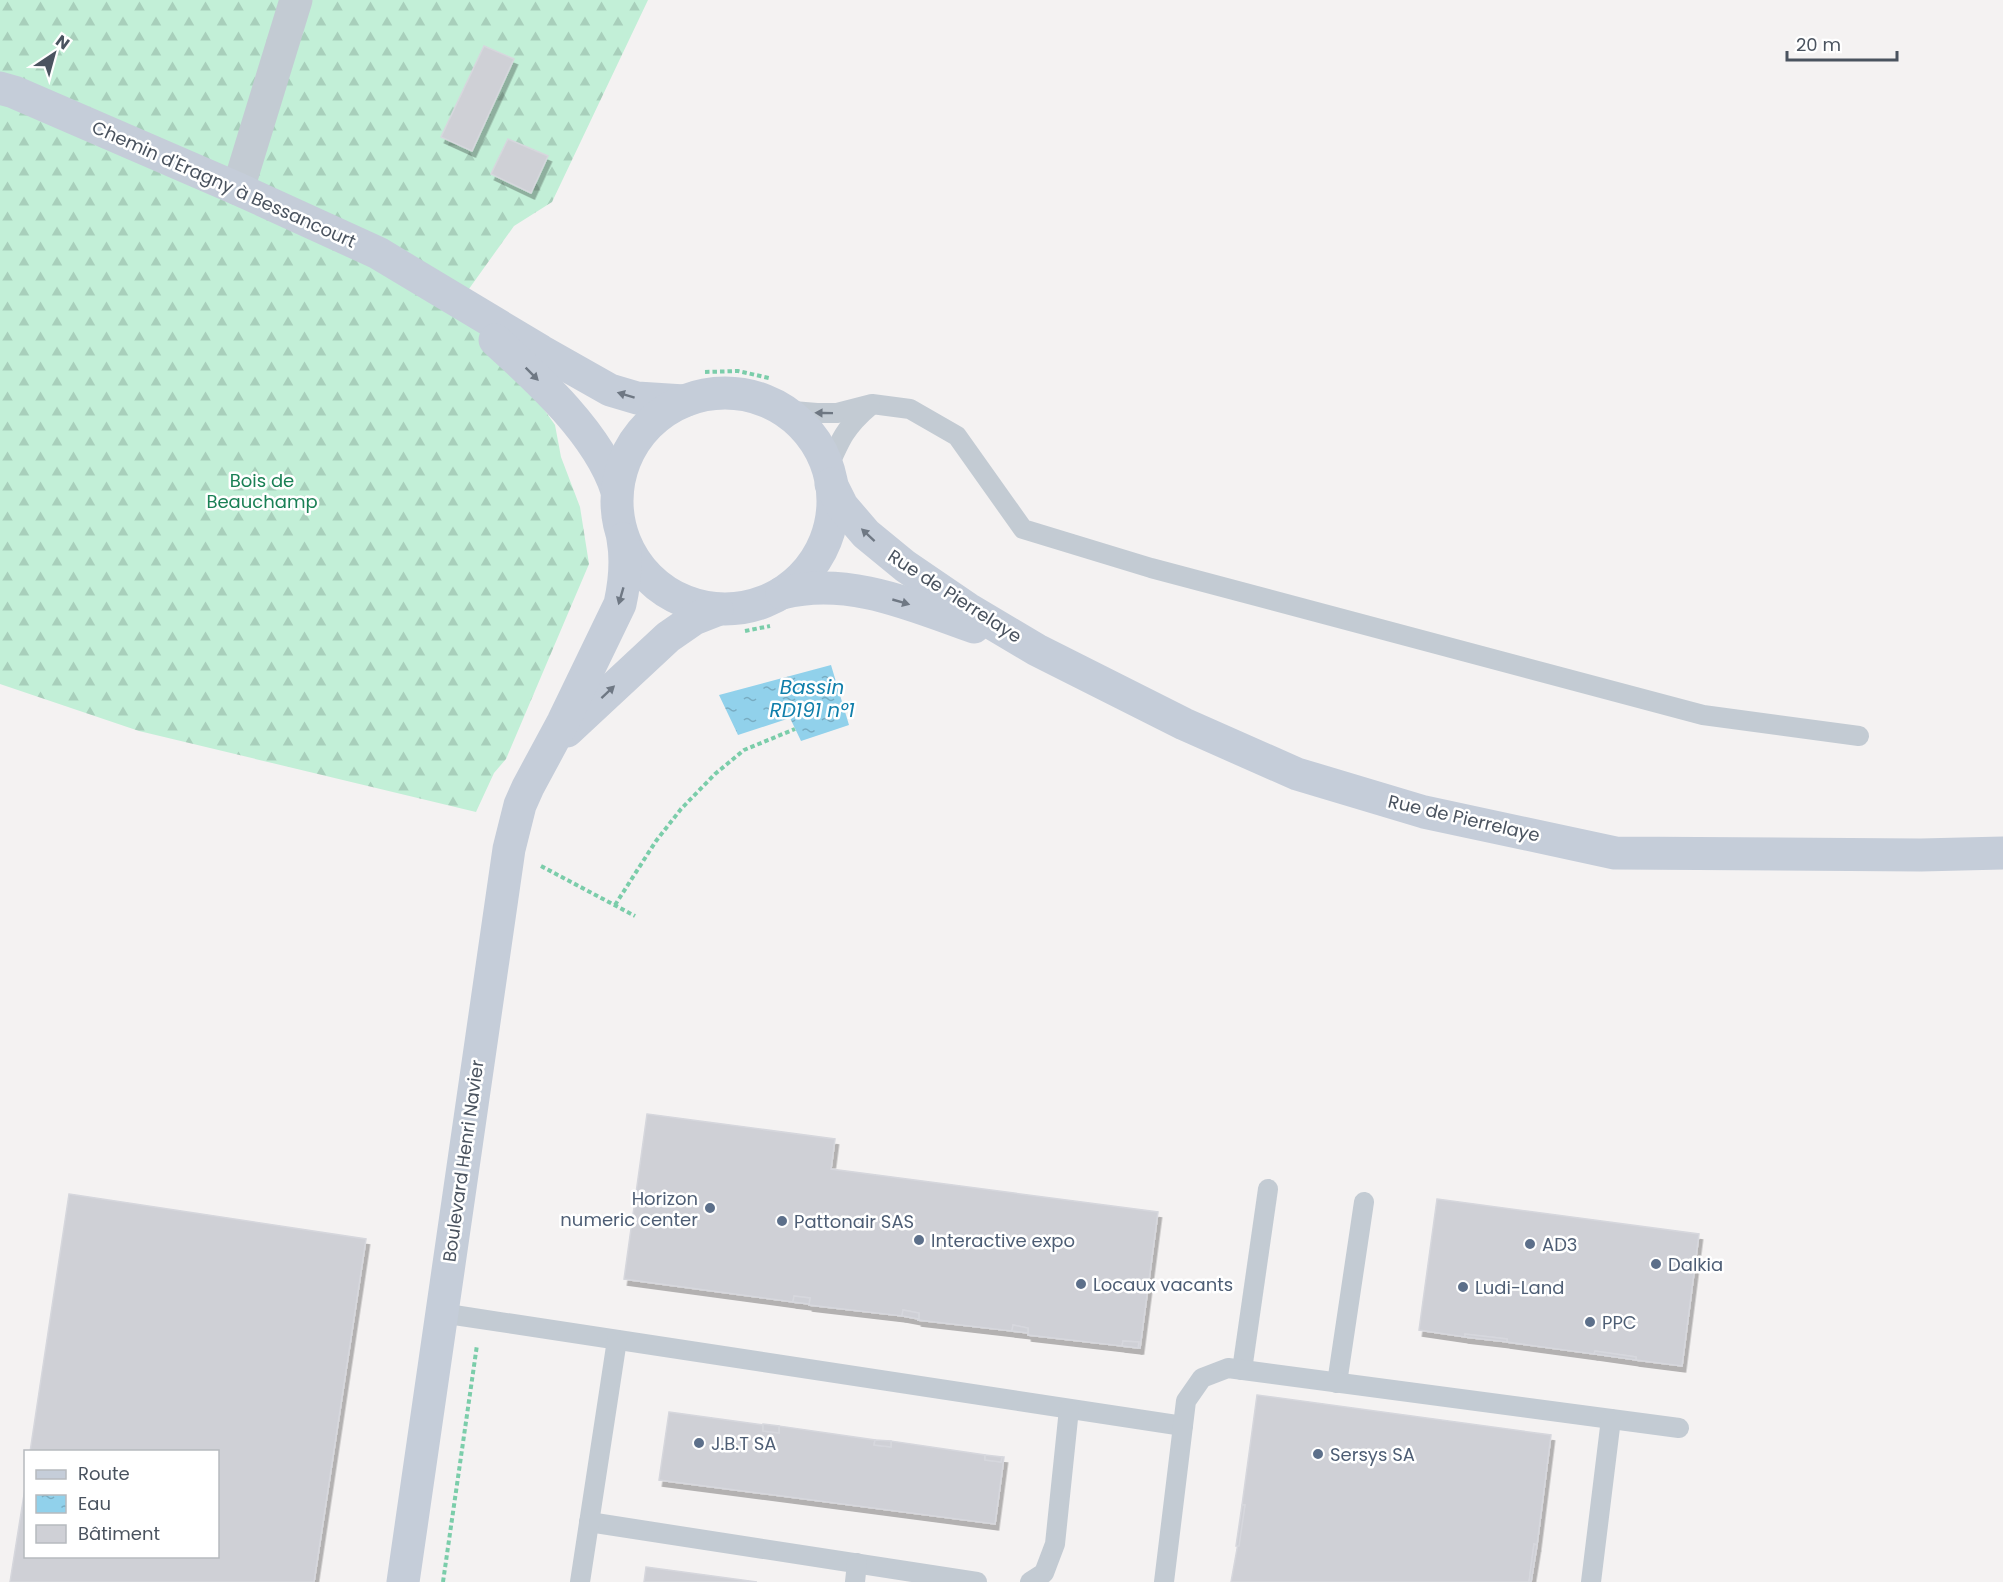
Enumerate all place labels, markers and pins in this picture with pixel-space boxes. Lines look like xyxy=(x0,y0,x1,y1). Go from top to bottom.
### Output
place label: Horizon numeric center xyxy=(560,1186,698,1232)
marker: Horizon numeric center xyxy=(703,1201,717,1215)
place label: Pattonair SAS xyxy=(794,1209,914,1234)
marker: Pattonair SAS xyxy=(775,1214,789,1228)
place label: Interactive expo xyxy=(931,1228,1075,1253)
place label: AD3 xyxy=(1542,1232,1577,1257)
marker: Interactive expo xyxy=(912,1233,926,1247)
marker: AD3 xyxy=(1523,1237,1537,1251)
place label: Dalkia xyxy=(1668,1252,1723,1277)
marker: Dalkia xyxy=(1649,1257,1663,1271)
place label: Locaux vacants xyxy=(1093,1272,1233,1297)
place label: Ludi-Land xyxy=(1475,1275,1564,1300)
marker: Locaux vacants xyxy=(1074,1277,1088,1291)
marker: Ludi-Land xyxy=(1456,1280,1470,1294)
place label: PPC xyxy=(1602,1310,1637,1335)
marker: PPC xyxy=(1583,1315,1597,1329)
place label: J.B.T SA xyxy=(711,1431,776,1456)
marker: J.B.T SA xyxy=(692,1436,706,1450)
place label: Sersys SA xyxy=(1330,1442,1415,1467)
marker: Sersys SA xyxy=(1311,1447,1325,1461)

